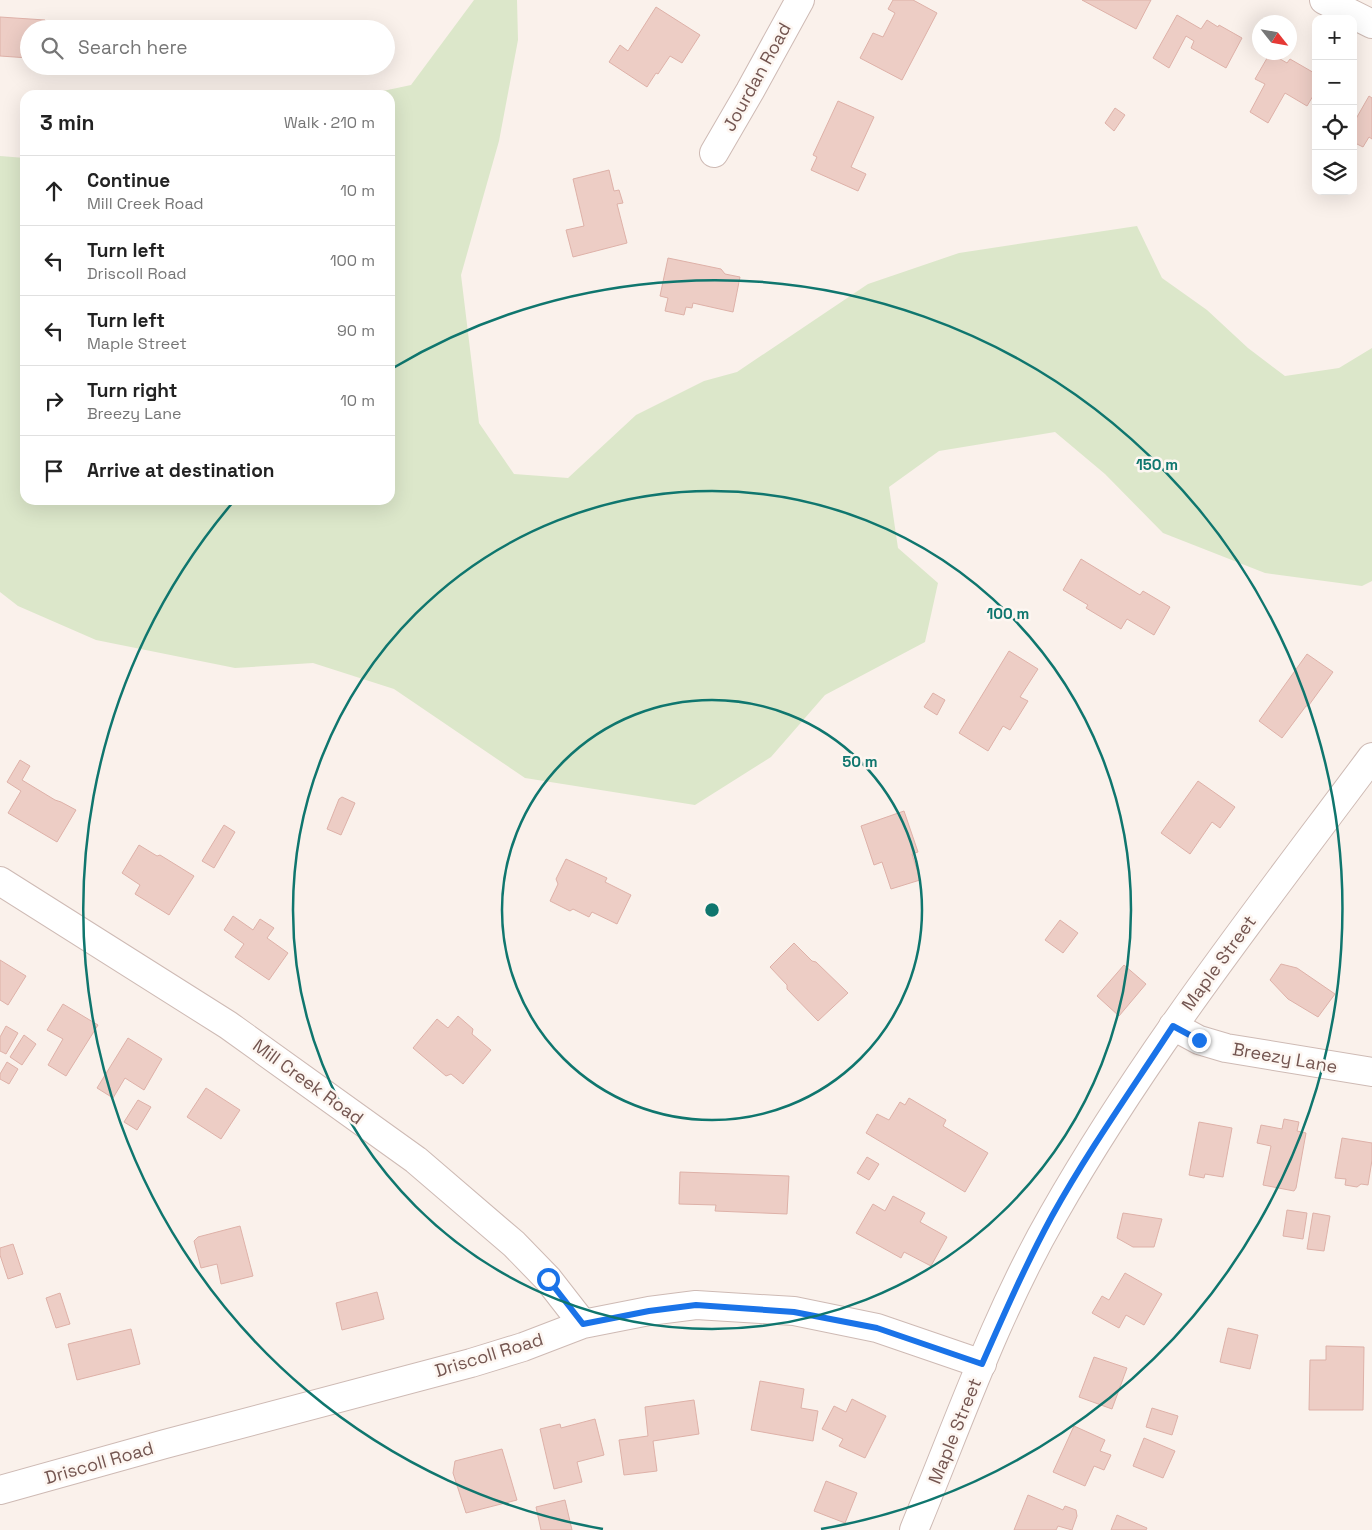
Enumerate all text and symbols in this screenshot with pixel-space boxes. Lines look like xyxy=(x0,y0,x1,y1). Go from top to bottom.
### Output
north arrow xyxy=(1252,15,1297,60)
map controls xyxy=(1312,15,1357,195)
button: + xyxy=(1312,15,1357,60)
street label: Jourdan Road xyxy=(717,18,796,135)
search box xyxy=(20,20,395,75)
icon: search xyxy=(38,34,66,62)
text: Search here xyxy=(78,35,188,60)
button: − xyxy=(1312,60,1357,105)
button: locate xyxy=(1312,105,1357,150)
text: 3 min xyxy=(40,109,95,136)
text: Walk · 210 m xyxy=(284,112,375,133)
button: layers xyxy=(1312,150,1357,195)
text: Continue xyxy=(87,168,170,193)
icon: ahead xyxy=(40,177,68,205)
text: 10 m xyxy=(340,180,375,201)
text: Mill Creek Road xyxy=(87,193,204,214)
text: Turn left xyxy=(87,238,165,263)
icon: left xyxy=(40,247,68,275)
text: 100 m xyxy=(330,250,375,271)
text: Driscoll Road xyxy=(87,263,187,284)
text: Turn left xyxy=(87,308,165,333)
icon: left xyxy=(40,317,68,345)
text: 90 m xyxy=(337,320,375,341)
text: Maple Street xyxy=(87,333,187,354)
text: Turn right xyxy=(87,378,177,403)
icon: right xyxy=(40,387,68,415)
text: 10 m xyxy=(340,390,375,411)
text: Breezy Lane xyxy=(87,403,181,424)
text: 150 m xyxy=(1136,455,1178,474)
icon: arrive xyxy=(40,457,68,485)
text: Arrive at destination xyxy=(87,458,275,483)
text: 100 m xyxy=(987,604,1029,623)
text: 50 m xyxy=(842,752,878,771)
centre of rings xyxy=(703,901,721,919)
street label: Maple Street xyxy=(1176,911,1261,1015)
route end xyxy=(1188,1029,1211,1052)
street label: Mill Creek Road xyxy=(248,1034,368,1129)
street label: Breezy Lane xyxy=(1231,1037,1339,1078)
route start xyxy=(537,1268,560,1291)
street label: Driscoll Road xyxy=(432,1327,546,1382)
street label: Maple Street xyxy=(923,1374,986,1487)
street label: Driscoll Road xyxy=(42,1436,156,1489)

